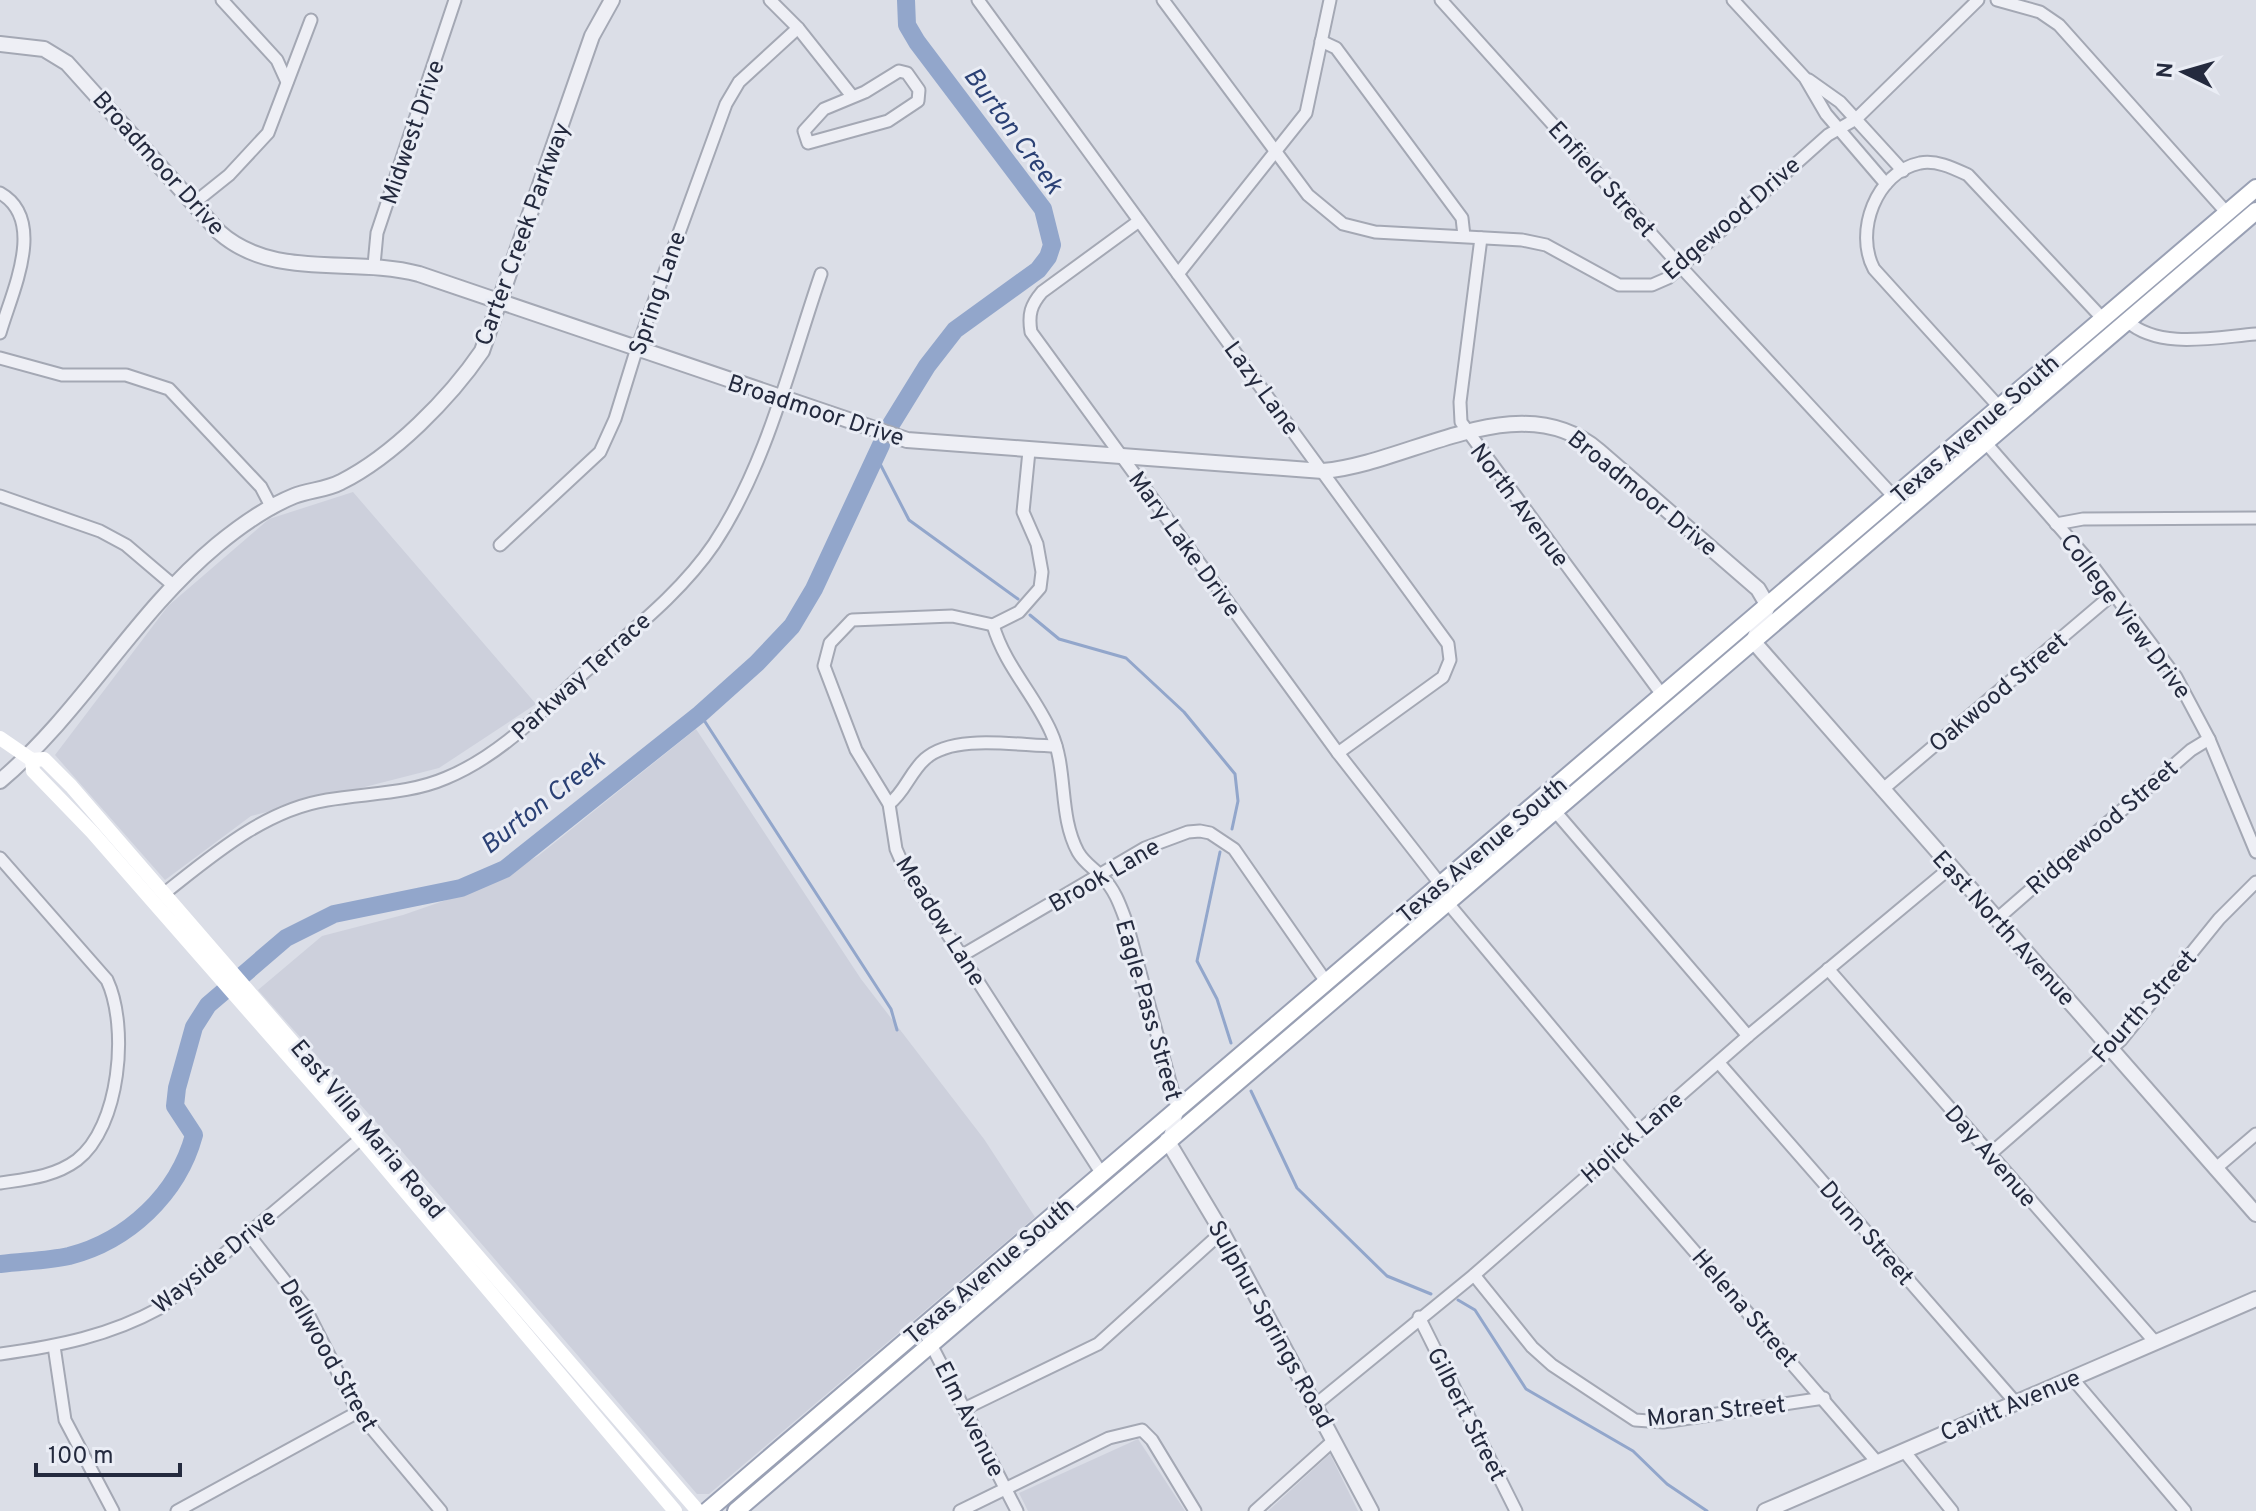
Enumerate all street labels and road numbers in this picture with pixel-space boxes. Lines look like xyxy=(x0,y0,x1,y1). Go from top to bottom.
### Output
street label: Midwest Drive xyxy=(375,56,453,209)
street label: Broadmoor Drive xyxy=(85,86,230,243)
street label: Enfield Street xyxy=(1540,116,1661,245)
street label: Carter Creek Parkway xyxy=(470,119,578,350)
street label: Edgewood Drive xyxy=(1657,151,1808,288)
street label: Spring Lane xyxy=(624,228,694,360)
street label: Lazy Lane xyxy=(1216,336,1305,442)
street label: Texas Avenue South xyxy=(1886,349,2067,512)
street label: Broadmoor Drive xyxy=(723,369,908,455)
street label: Broadmoor Drive xyxy=(1561,425,1723,564)
street label: North Avenue xyxy=(1462,438,1575,574)
street label: Mary Lake Drive xyxy=(1120,466,1246,624)
street label: College View Drive xyxy=(2052,528,2197,706)
street label: Parkway Terrace xyxy=(506,607,658,748)
street label: Oakwood Street xyxy=(1924,627,2075,760)
street label: Ridgewood Street xyxy=(2021,754,2185,903)
street label: Texas Avenue South xyxy=(1392,772,1575,932)
street label: Brook Lane xyxy=(1044,833,1166,921)
street label: East North Avenue xyxy=(1925,845,2080,1014)
street label: Meadow Lane xyxy=(887,851,991,993)
street label: Eagle Pass Street xyxy=(1107,916,1187,1105)
street label: Fourth Street xyxy=(2087,944,2204,1070)
street label: East Villa Maria Road xyxy=(283,1035,450,1226)
street label: Holick Lane xyxy=(1576,1086,1691,1191)
street label: Day Avenue xyxy=(1937,1100,2042,1215)
street label: Dunn Street xyxy=(1812,1176,1919,1293)
street label: Texas Avenue South xyxy=(899,1193,1082,1353)
street label: Wayside Drive xyxy=(147,1204,283,1322)
street label: Sulphur Springs Road xyxy=(1200,1216,1339,1434)
street label: Helena Street xyxy=(1684,1244,1803,1375)
street label: Dellwood Street xyxy=(271,1274,383,1438)
street label: Gilbert Street xyxy=(1419,1343,1512,1487)
street label: Elm Avenue xyxy=(926,1357,1010,1483)
street label: Cavitt Avenue xyxy=(1936,1364,2085,1450)
street label: Moran Street xyxy=(1645,1391,1787,1435)

